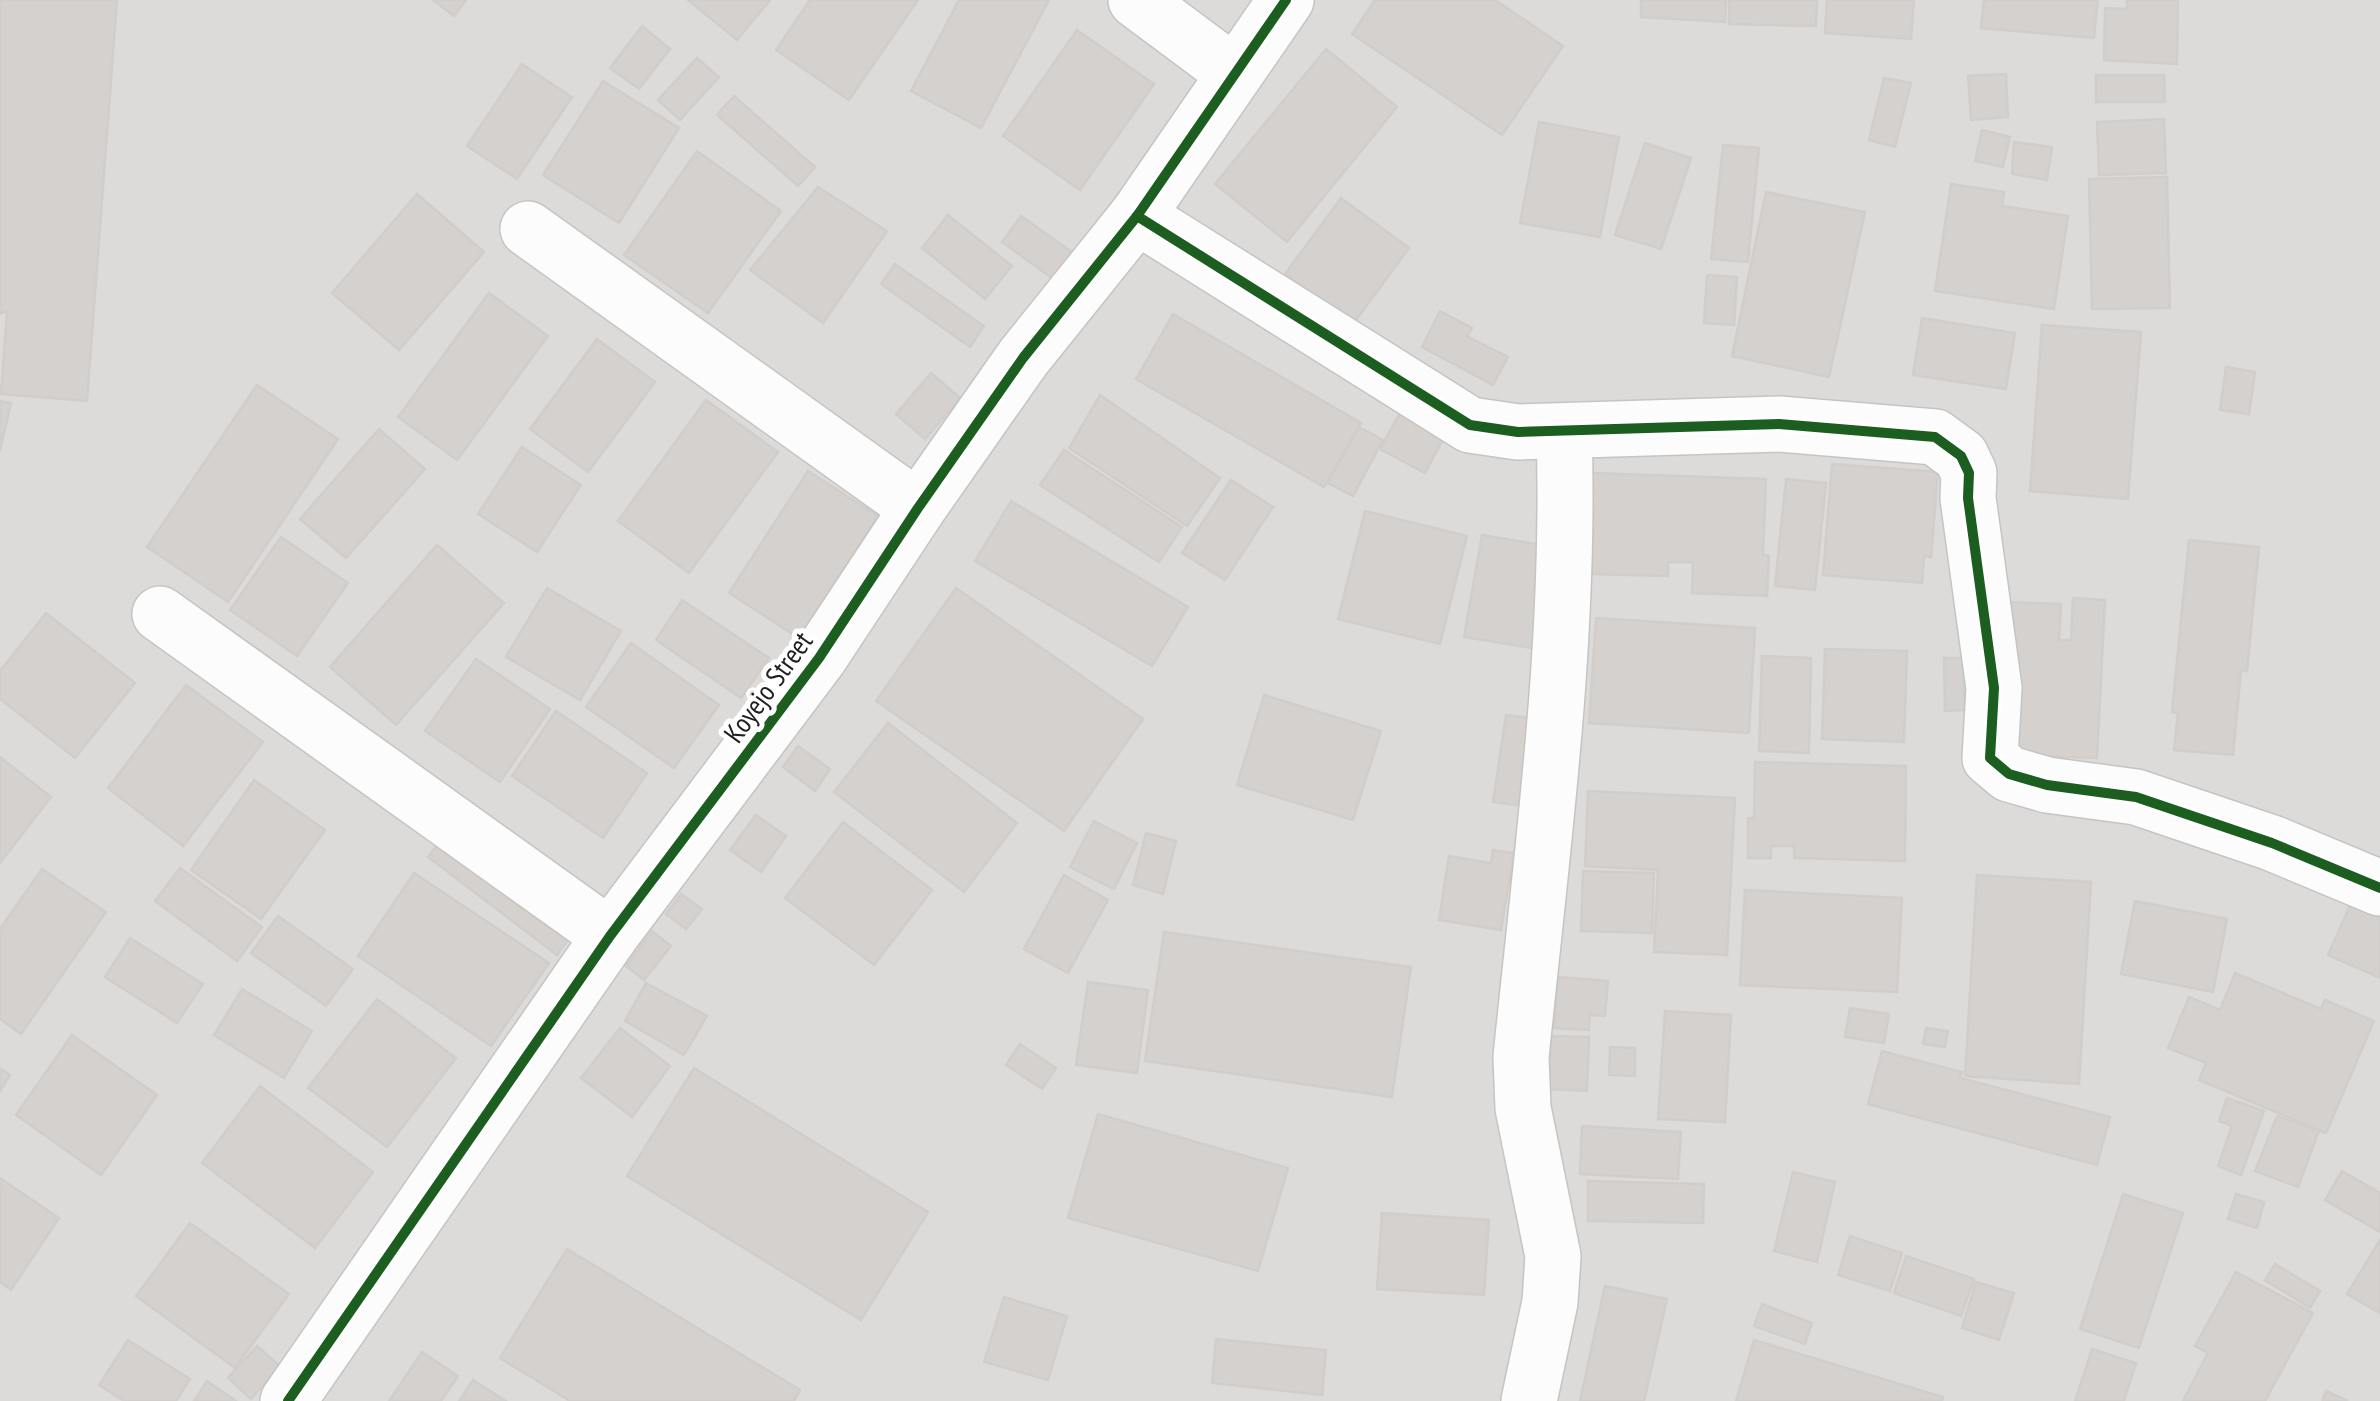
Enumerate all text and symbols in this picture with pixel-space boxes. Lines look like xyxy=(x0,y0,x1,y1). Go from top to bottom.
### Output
street label: Koyejo Street xyxy=(715,624,821,750)

